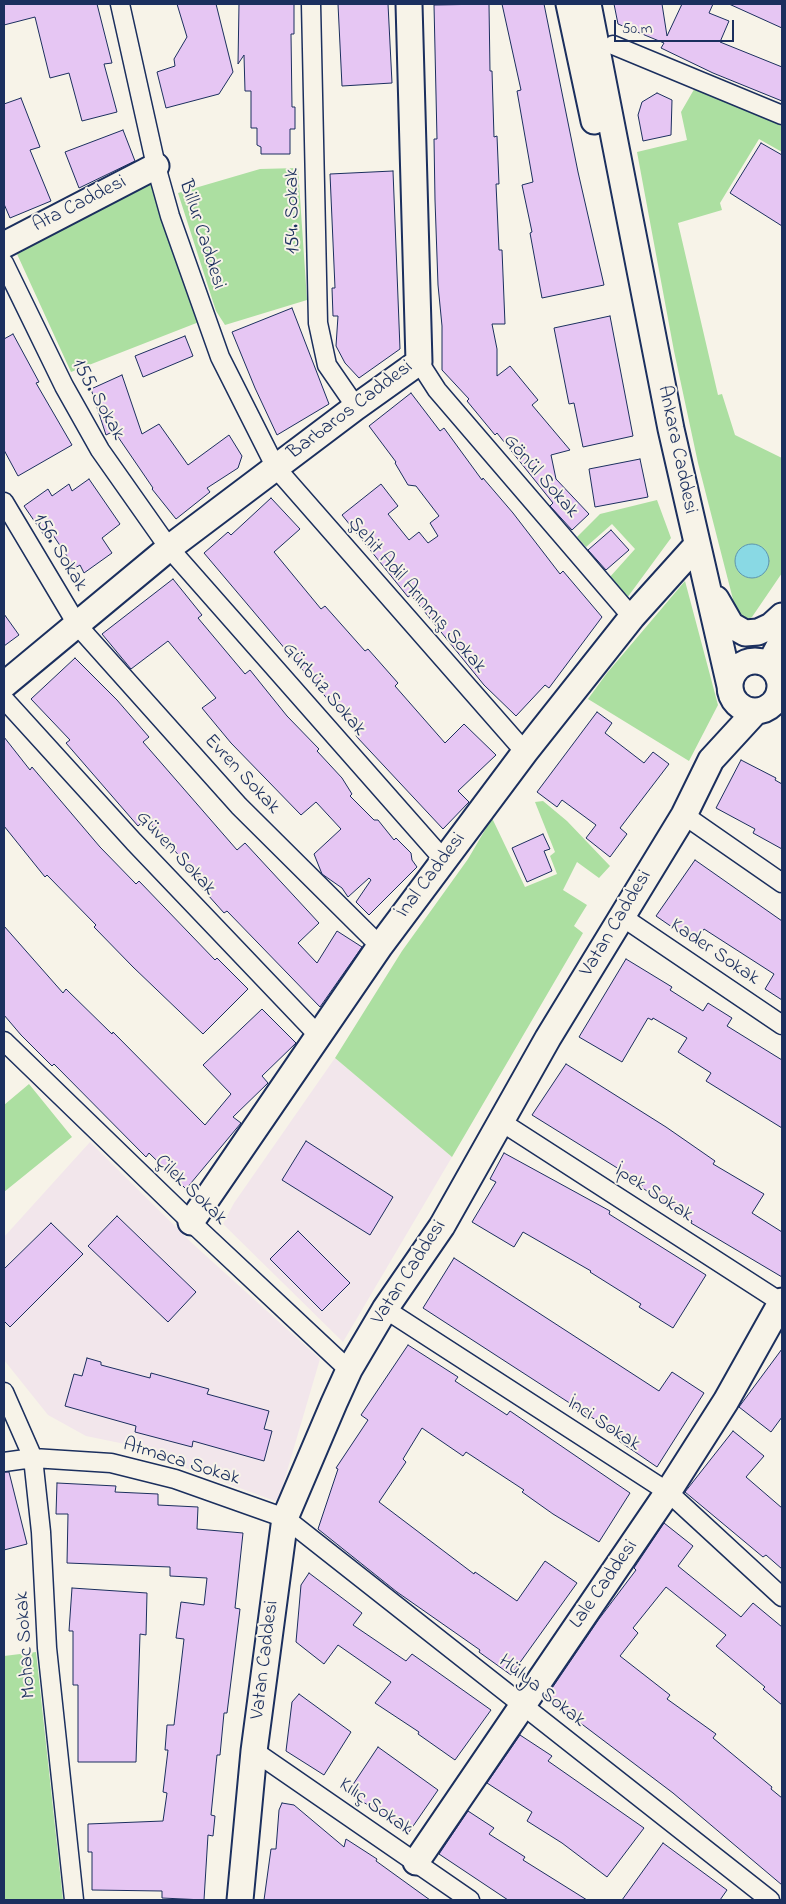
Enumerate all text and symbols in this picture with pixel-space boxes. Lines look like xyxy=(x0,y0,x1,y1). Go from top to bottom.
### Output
scale bar xyxy=(616,10,736,42)
text: 50 m xyxy=(622,18,652,40)
street label: 154. Sokak xyxy=(281,168,307,254)
street label: Ata Caddesi xyxy=(29,171,131,239)
street label: Billur Caddesi xyxy=(172,177,230,293)
street label: 155. Sokak xyxy=(65,355,129,445)
street label: Barbaros Caddesi xyxy=(284,356,418,466)
street label: Ankara Caddesi xyxy=(651,384,701,516)
street label: Gönül Sokak xyxy=(497,430,583,524)
street label: 156. Sokak xyxy=(26,510,92,596)
street label: Şehit Adil Arınmış Sokak xyxy=(342,513,490,679)
street label: Gürbüz Sokak xyxy=(276,638,370,742)
street label: Evren Sokak xyxy=(198,730,284,820)
street label: Güven Sokak xyxy=(130,807,220,901)
street label: İnal Caddesi xyxy=(392,829,472,923)
street label: Vatan Caddesi xyxy=(576,867,658,981)
street label: Kader Sokak xyxy=(665,914,763,992)
street label: Çilek Sokak xyxy=(149,1151,231,1231)
street label: İpek Sokak xyxy=(609,1160,697,1228)
street label: Vatan Caddesi xyxy=(367,1216,453,1330)
street label: İnci Sokak xyxy=(562,1392,644,1458)
street label: Atmaca Sokak xyxy=(120,1434,242,1492)
street label: Lale Caddesi xyxy=(566,1536,644,1634)
street label: Mohac Sokak xyxy=(11,1591,43,1699)
street label: Vatan Caddesi xyxy=(247,1599,285,1721)
street label: Hülya Sokak xyxy=(493,1650,589,1734)
street label: Kılıç Sokak xyxy=(333,1774,417,1842)

